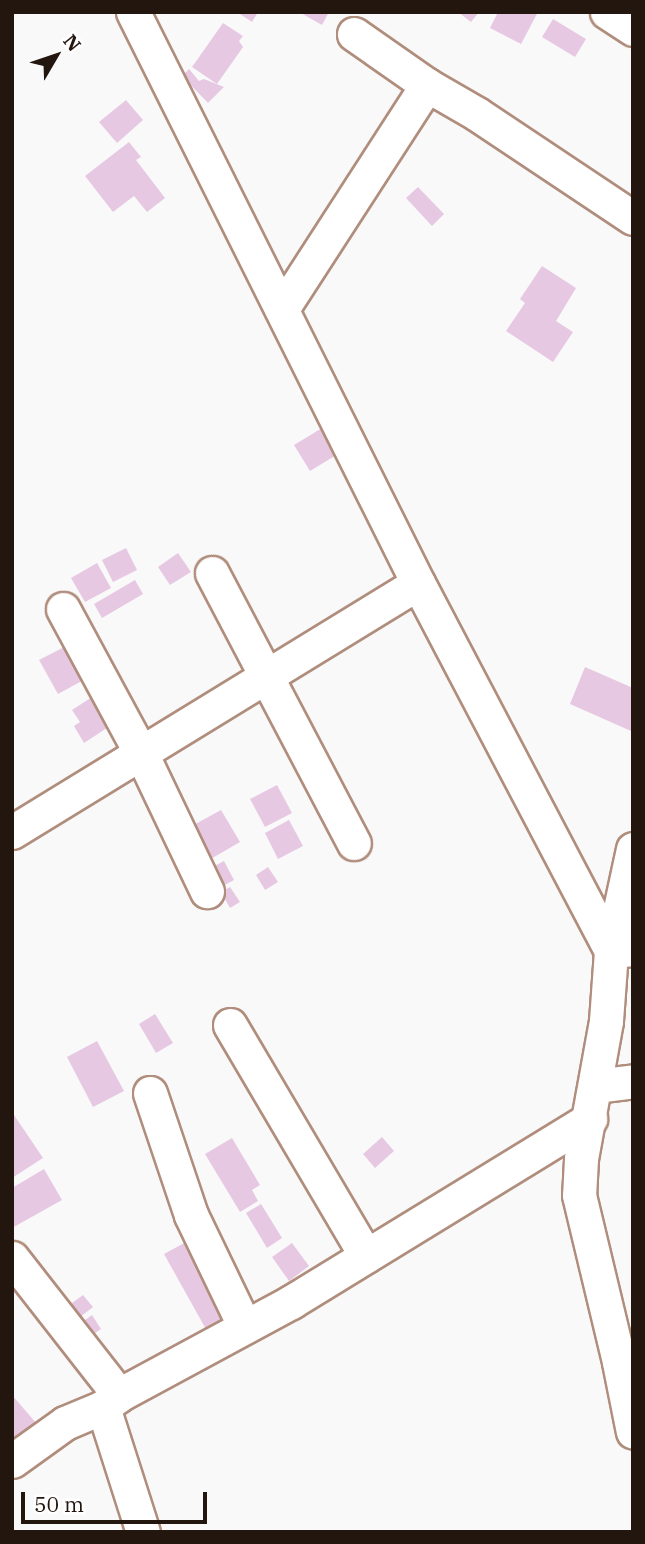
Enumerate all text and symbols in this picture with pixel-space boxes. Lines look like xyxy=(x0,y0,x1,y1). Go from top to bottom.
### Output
north arrow xyxy=(21,21,91,91)
text: N xyxy=(58,29,86,56)
scale bar xyxy=(24,1478,210,1522)
text: 50 m xyxy=(34,1490,84,1518)

